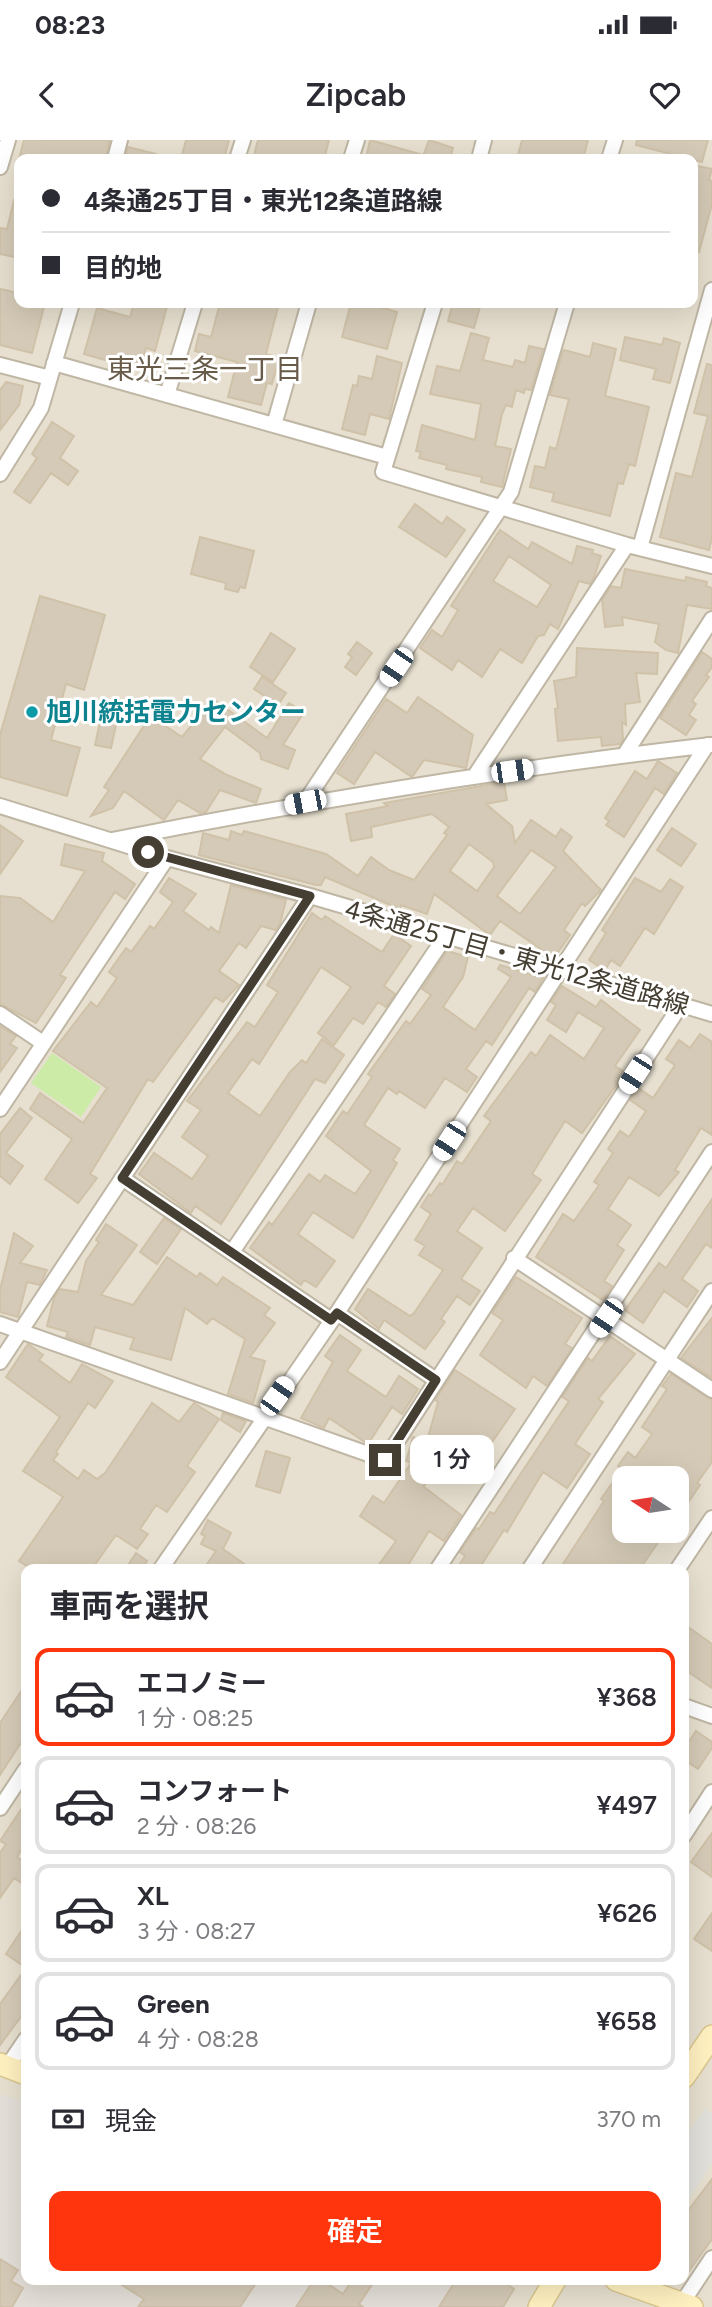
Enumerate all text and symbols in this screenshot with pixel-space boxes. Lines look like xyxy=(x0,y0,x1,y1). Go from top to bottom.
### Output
text: 08:23 xyxy=(35,9,105,41)
icon: back xyxy=(28,76,66,114)
text: Zipcab xyxy=(306,76,406,114)
icon: heart xyxy=(646,76,684,114)
text: 4条通25丁目・東光12条道路線 xyxy=(84,185,443,217)
text: 目的地 xyxy=(84,252,162,284)
district label: 東光三条一丁目 xyxy=(107,352,303,386)
car xyxy=(376,644,417,690)
place label: 旭川統括電力センター xyxy=(46,696,306,728)
marker: 旭川統括電力センター xyxy=(24,704,40,720)
car xyxy=(490,758,535,784)
car xyxy=(283,788,328,816)
route start xyxy=(132,836,164,868)
street label: 4条通25丁目・東光12条道路線 xyxy=(341,892,693,1022)
car xyxy=(615,1051,656,1097)
car xyxy=(429,1118,470,1164)
car xyxy=(586,1295,627,1341)
car xyxy=(257,1373,298,1419)
callout: 1 分 xyxy=(410,1436,494,1484)
route end xyxy=(369,1444,401,1476)
text: 1 分 xyxy=(433,1445,471,1473)
north arrow xyxy=(612,1466,690,1544)
map controls xyxy=(612,1466,689,1543)
text: 車両を選択 xyxy=(49,1587,209,1625)
icon: car xyxy=(53,1666,116,1729)
text: エコノミー xyxy=(137,1667,267,1699)
text: ¥368 xyxy=(597,1681,657,1713)
text: 1 分 · 08:25 xyxy=(137,1704,253,1732)
icon: car xyxy=(53,1774,116,1837)
text: コンフォート xyxy=(137,1775,292,1807)
text: ¥497 xyxy=(597,1789,657,1821)
text: 2 分 · 08:26 xyxy=(137,1812,256,1840)
text: XL xyxy=(137,1880,169,1912)
icon: car xyxy=(53,1882,116,1945)
text: ¥626 xyxy=(597,1897,657,1929)
text: 3 分 · 08:27 xyxy=(137,1917,255,1945)
text: Green xyxy=(137,1988,210,2020)
icon: car xyxy=(53,1990,116,2053)
text: ¥658 xyxy=(596,2005,657,2037)
text: 4 分 · 08:28 xyxy=(137,2025,259,2053)
icon: cash xyxy=(49,2100,87,2138)
text: 現金 xyxy=(105,2105,157,2137)
text: 370 m xyxy=(596,2105,661,2133)
button: 確定 xyxy=(49,2191,661,2271)

